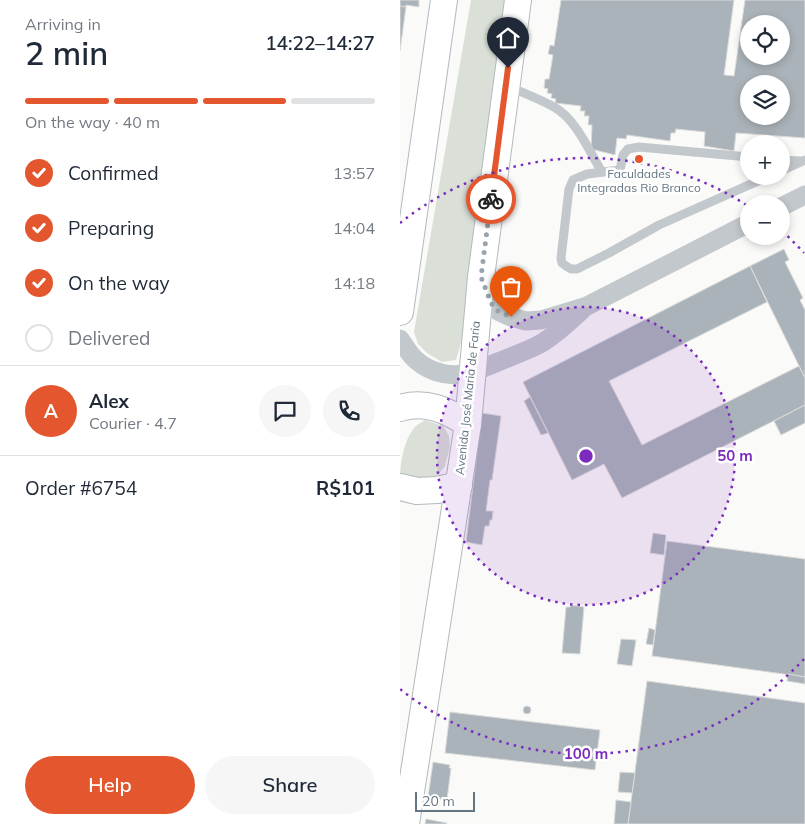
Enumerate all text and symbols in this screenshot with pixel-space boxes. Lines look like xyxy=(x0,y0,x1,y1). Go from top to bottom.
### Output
text: Arriving in xyxy=(25,14,101,34)
map controls xyxy=(740,15,790,245)
button: locate xyxy=(740,15,790,65)
pin xyxy=(487,17,529,68)
icon: home xyxy=(494,24,522,52)
text: 14:22–14:27 xyxy=(265,31,375,55)
text: 2 min xyxy=(25,33,108,73)
button: layers xyxy=(740,75,790,125)
text: On the way · 40 m xyxy=(25,112,160,132)
button: + xyxy=(740,135,790,185)
marker: Faculdades Integradas Rio Branco xyxy=(633,153,645,165)
icon: check xyxy=(25,159,53,187)
text: Confirmed xyxy=(68,161,159,185)
text: 13:57 xyxy=(333,163,375,183)
place label: Faculdades Integradas Rio Branco xyxy=(577,166,701,195)
courier xyxy=(466,174,516,224)
icon: bike xyxy=(477,185,505,213)
button: − xyxy=(740,195,790,245)
icon: check xyxy=(25,214,53,242)
text: Preparing xyxy=(68,216,154,240)
text: 14:04 xyxy=(333,218,375,238)
pin xyxy=(490,266,532,317)
icon: check xyxy=(25,269,53,297)
text: On the way xyxy=(68,271,170,295)
text: 14:18 xyxy=(333,273,375,293)
icon: bag xyxy=(497,273,525,301)
street label: Avenida José Maria de Faria xyxy=(452,320,483,476)
text: Delivered xyxy=(68,326,150,350)
button: chat xyxy=(259,385,311,437)
button: phone xyxy=(323,385,375,437)
text: Alex xyxy=(89,389,129,413)
text: A xyxy=(44,399,58,423)
text: Courier · 4.7 xyxy=(89,413,177,433)
text: 50 m xyxy=(717,446,753,465)
centre of rings xyxy=(577,447,595,465)
text: Order #6754 xyxy=(25,476,137,500)
text: R$101 xyxy=(316,476,375,500)
text: 100 m xyxy=(564,744,608,763)
button: Help xyxy=(25,756,195,814)
button: Share xyxy=(205,756,375,814)
scale bar xyxy=(415,789,475,812)
text: 20 m xyxy=(422,792,455,810)

